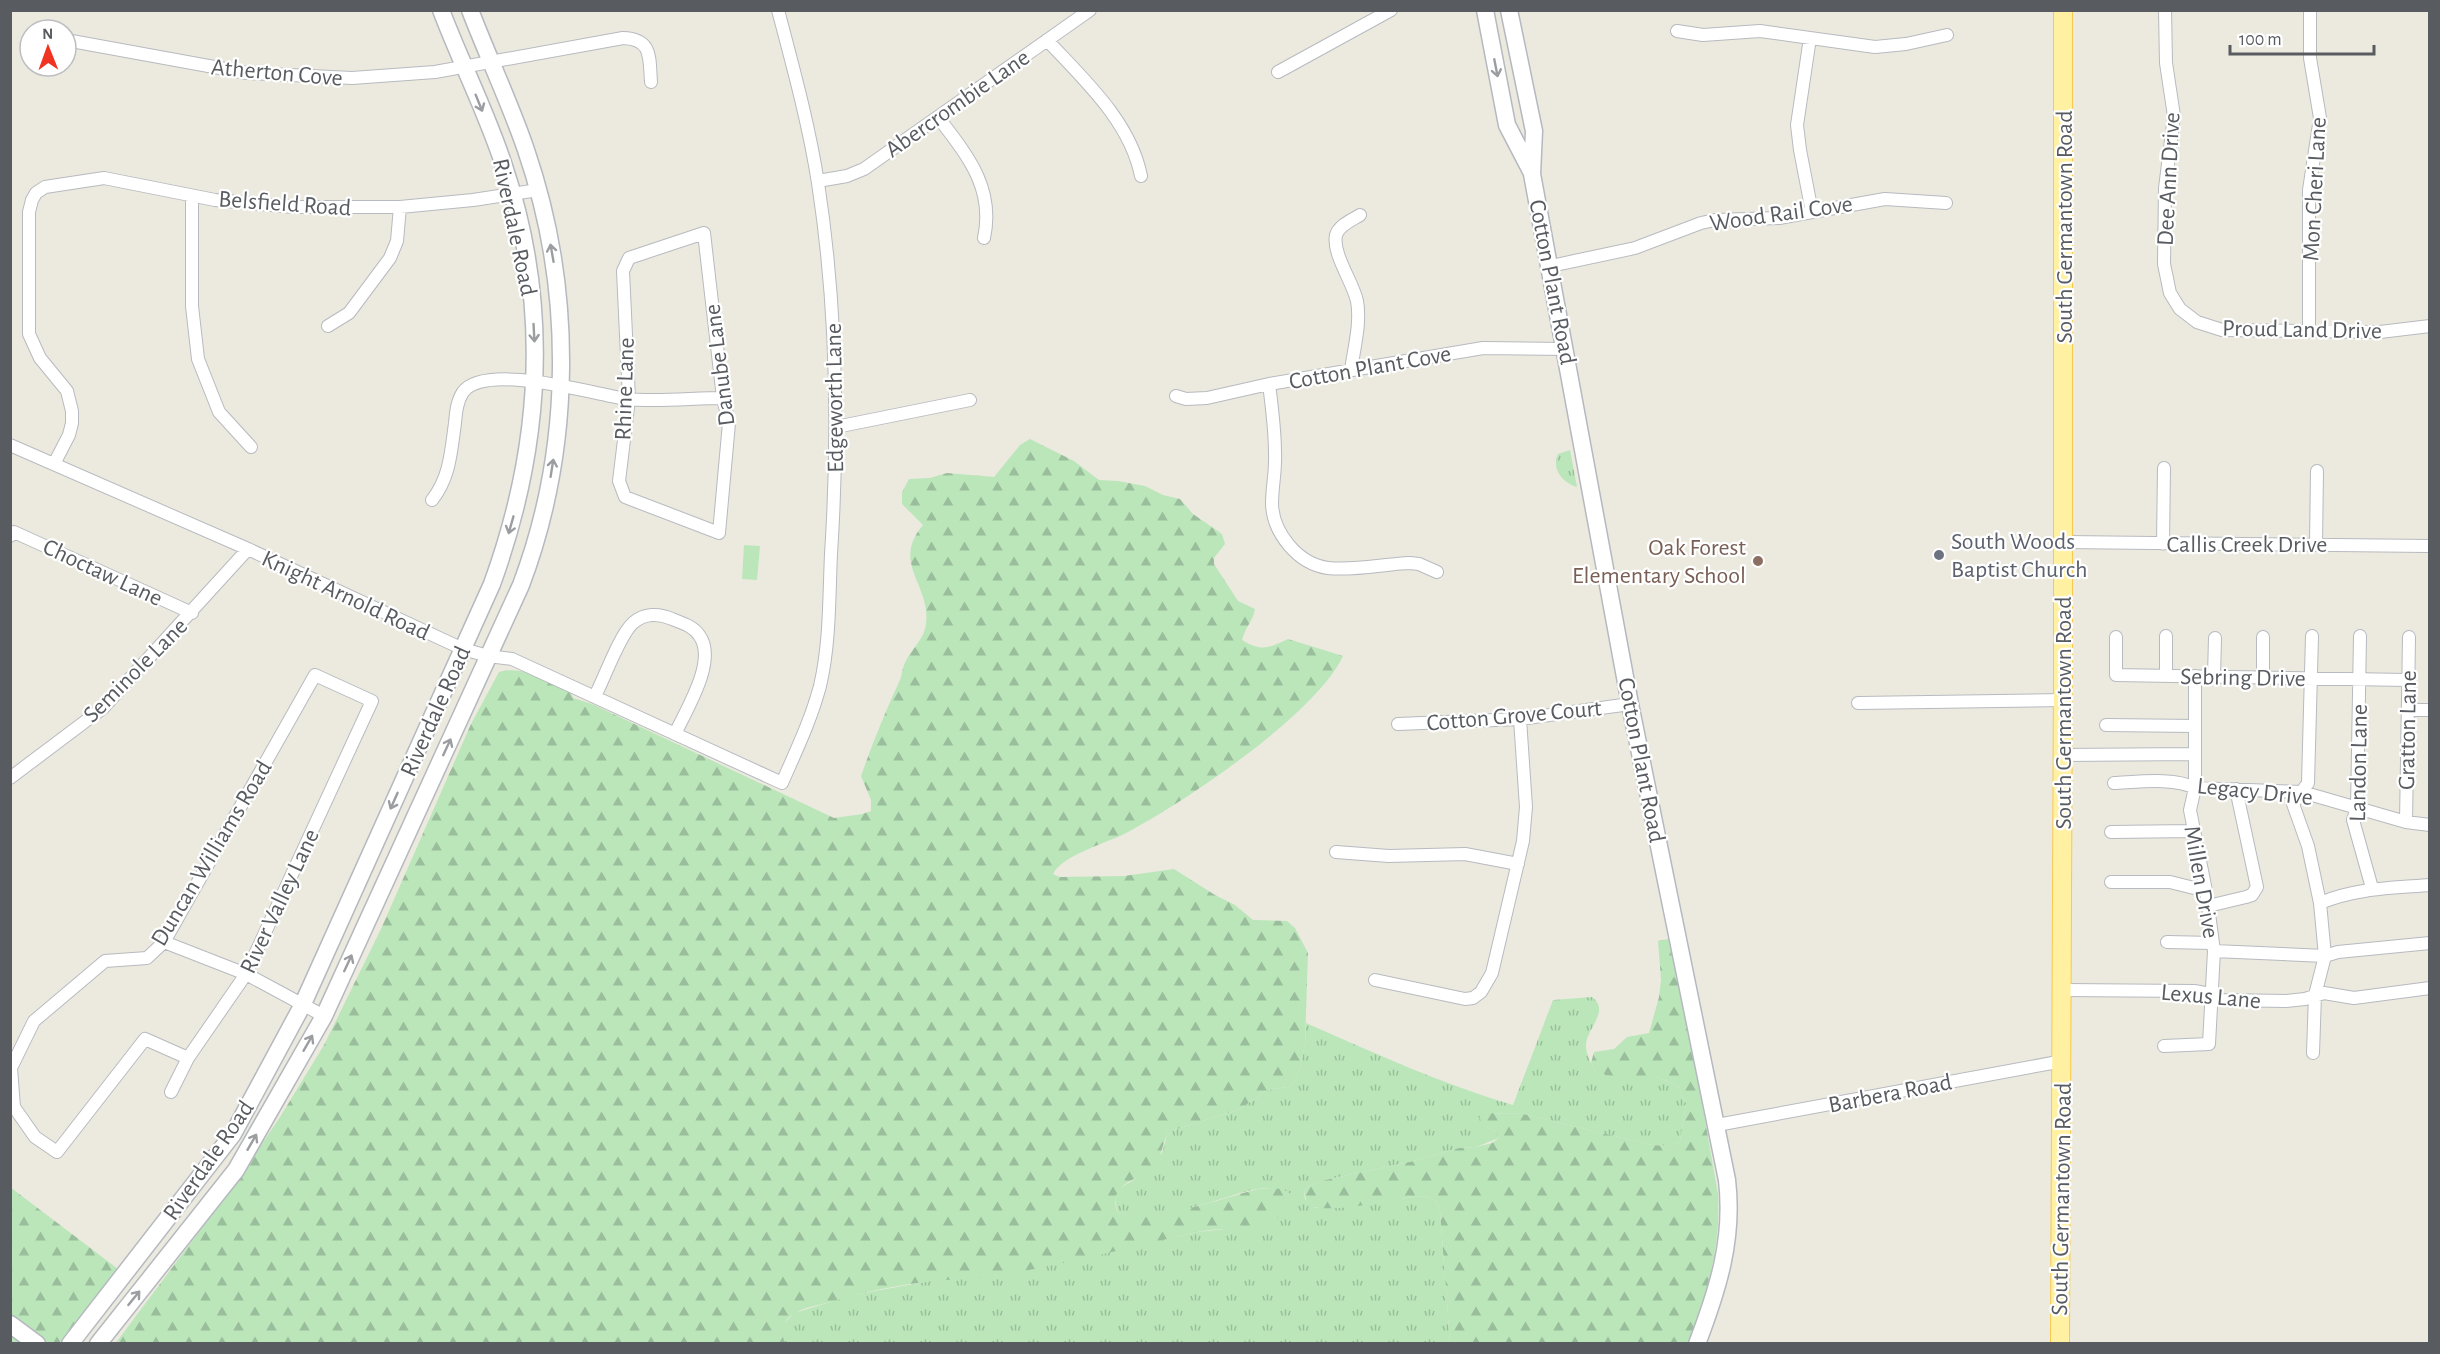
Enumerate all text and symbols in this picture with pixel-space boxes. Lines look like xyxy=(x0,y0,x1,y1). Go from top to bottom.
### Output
north arrow xyxy=(18,18,78,78)
scale bar xyxy=(2230,18,2374,56)
text: N xyxy=(42,26,53,42)
text: 100 m xyxy=(2239,31,2282,49)
street label: Abercrombie Lane xyxy=(881,45,1034,162)
street label: Atherton Cove xyxy=(210,55,344,91)
one-way arrow xyxy=(1491,58,1502,77)
one-way arrow xyxy=(475,94,486,112)
street label: South Germantown Road xyxy=(2053,110,2077,344)
street label: Dee Ann Drive xyxy=(2154,112,2184,246)
street label: Mon Cheri Lane xyxy=(2299,116,2331,262)
street label: Riverdale Road xyxy=(488,156,540,298)
street label: Belsfield Road xyxy=(218,187,352,221)
street label: Wood Rail Cove xyxy=(1708,192,1854,236)
street label: Cotton Plant Road xyxy=(1524,198,1580,367)
one-way arrow xyxy=(546,243,557,263)
street label: Danube Lane xyxy=(701,303,739,427)
street label: Proud Land Drive xyxy=(2222,317,2382,343)
one-way arrow xyxy=(529,322,540,342)
street label: Edgeworth Lane xyxy=(822,323,848,473)
street label: Rhine Lane xyxy=(611,337,639,441)
street label: Cotton Plant Cove xyxy=(1287,342,1453,394)
one-way arrow xyxy=(547,458,558,478)
one-way arrow xyxy=(505,515,517,534)
place label: South Woods Baptist Church xyxy=(1951,530,2088,582)
street label: Callis Creek Drive xyxy=(2167,533,2327,557)
street label: Choctaw Lane xyxy=(39,535,166,611)
place label: Oak Forest Elementary School xyxy=(1572,536,1746,588)
street label: Knight Arnold Road xyxy=(258,546,433,645)
marker: South Woods Baptist Church xyxy=(1932,548,1946,562)
marker: Oak Forest Elementary School xyxy=(1751,554,1765,568)
street label: South Germantown Road xyxy=(2052,596,2076,830)
street label: Seminole Lane xyxy=(79,614,192,727)
street label: Riverdale Road xyxy=(396,643,475,780)
street label: Sebring Drive xyxy=(2180,665,2306,691)
street label: Gratton Lane xyxy=(2395,670,2421,790)
street label: Cotton Plant Road xyxy=(1613,676,1669,845)
street label: Cotton Grove Court xyxy=(1425,696,1603,736)
street label: Landon Lane xyxy=(2346,704,2372,822)
one-way arrow xyxy=(442,738,453,756)
street label: Duncan Williams Road xyxy=(147,757,277,950)
street label: Legacy Drive xyxy=(2196,774,2314,810)
one-way arrow xyxy=(388,792,400,810)
street label: Millen Drive xyxy=(2179,824,2223,940)
street label: River Valley Lane xyxy=(236,825,324,977)
one-way arrow xyxy=(343,954,354,972)
street label: Lexus Lane xyxy=(2160,981,2262,1013)
one-way arrow xyxy=(303,1035,314,1053)
street label: Barbera Road xyxy=(1826,1070,1954,1118)
street label: South Germantown Road xyxy=(2048,1082,2076,1316)
street label: Riverdale Road xyxy=(159,1096,259,1225)
one-way arrow xyxy=(246,1134,258,1151)
one-way arrow xyxy=(128,1290,141,1306)

